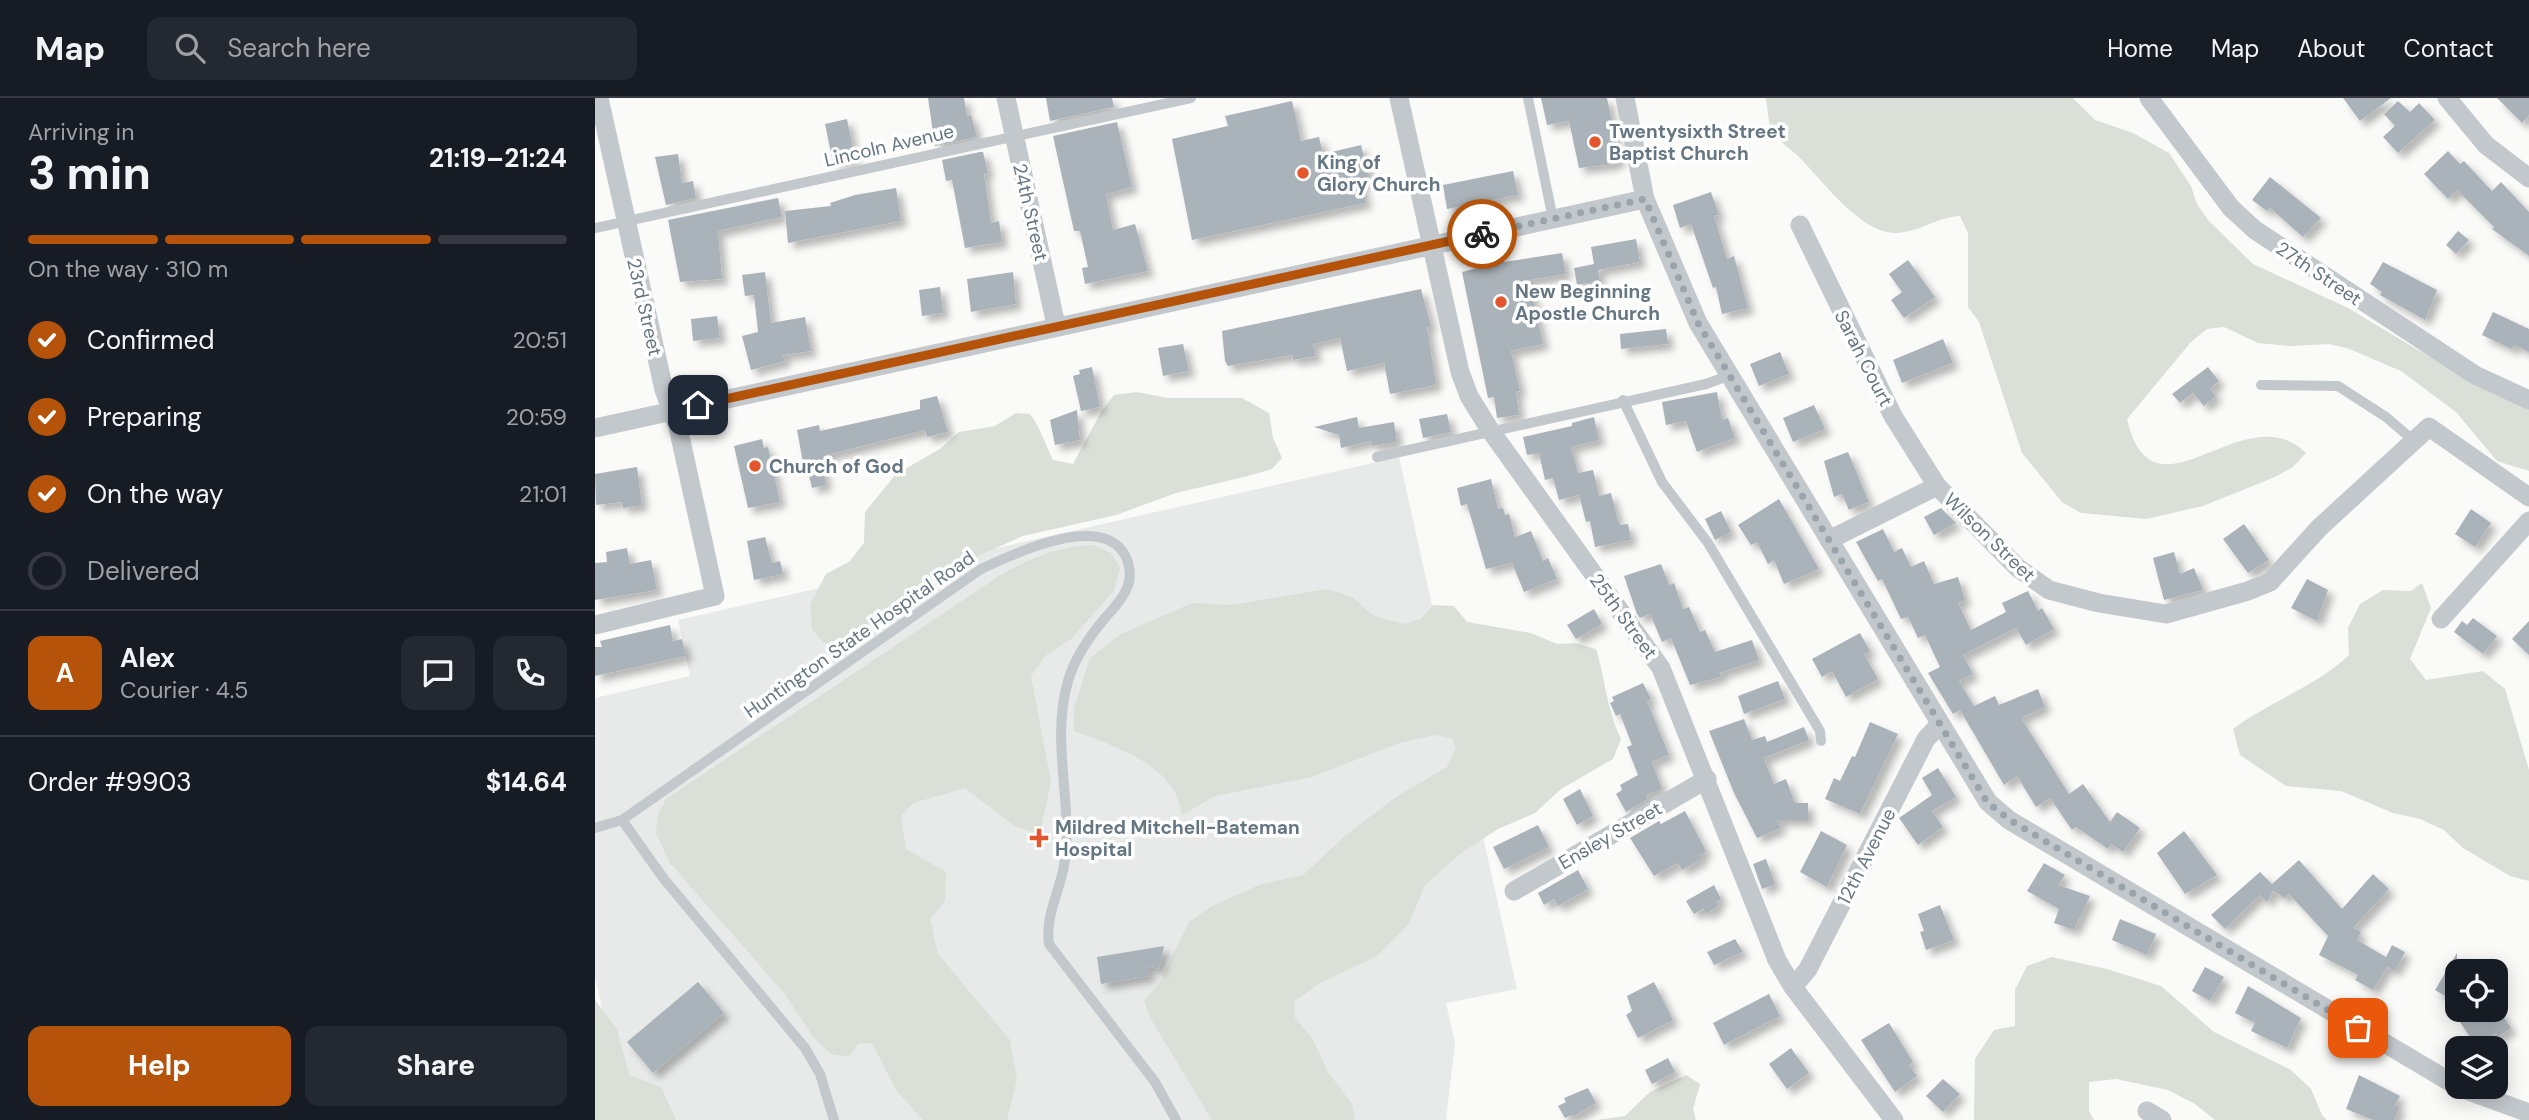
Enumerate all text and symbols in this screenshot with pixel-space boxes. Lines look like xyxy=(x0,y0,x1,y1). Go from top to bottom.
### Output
search box xyxy=(147,17,637,80)
text: Map xyxy=(35,27,105,70)
icon: search xyxy=(171,29,209,67)
text: Search here xyxy=(227,31,371,65)
text: Home xyxy=(2107,33,2173,64)
text: Map xyxy=(2211,33,2259,64)
text: About xyxy=(2297,33,2366,64)
text: Contact xyxy=(2404,33,2494,64)
text: Arriving in xyxy=(28,117,134,147)
street label: Lincoln Avenue xyxy=(822,118,956,173)
place label: Twentysixth Street Baptist Church xyxy=(1609,119,1786,166)
marker: Twentysixth Street Baptist Church xyxy=(1587,134,1603,150)
text: 21:19–21:24 xyxy=(429,141,567,175)
text: 3 min xyxy=(28,143,151,203)
place label: King of Glory Church xyxy=(1317,150,1441,197)
street label: 24th Street xyxy=(1007,161,1054,263)
marker: King of Glory Church xyxy=(1295,165,1311,181)
courier xyxy=(1447,199,1517,269)
icon: bike xyxy=(1463,215,1501,253)
street label: 27th Street xyxy=(2271,236,2366,311)
text: On the way · 310 m xyxy=(28,254,228,284)
street label: 23rd Street xyxy=(621,256,668,358)
place label: New Beginning Apostle Church xyxy=(1515,279,1660,326)
marker: New Beginning Apostle Church xyxy=(1493,294,1509,310)
street label: Sarah Court xyxy=(1829,306,1899,411)
icon: check xyxy=(28,321,66,359)
text: Confirmed xyxy=(87,323,214,357)
text: 20:51 xyxy=(512,325,567,355)
pin xyxy=(668,375,728,435)
icon: home xyxy=(679,386,717,424)
icon: check xyxy=(28,398,66,436)
text: Preparing xyxy=(87,400,202,434)
text: 20:59 xyxy=(506,402,567,432)
place label: Church of God xyxy=(769,454,904,479)
marker: Church of God xyxy=(747,458,763,474)
icon: check xyxy=(28,475,66,513)
text: On the way xyxy=(87,477,223,511)
text: 21:01 xyxy=(519,479,567,509)
street label: Wilson Street xyxy=(1939,487,2041,587)
street label: Huntington State Hospital Road xyxy=(739,545,979,724)
text: Delivered xyxy=(87,554,200,588)
street label: 25th Street xyxy=(1584,569,1663,664)
button: chat xyxy=(401,636,475,710)
button: phone xyxy=(493,636,567,710)
text: Alex xyxy=(120,641,175,675)
text: A xyxy=(56,656,74,690)
text: Courier · 4.5 xyxy=(120,675,248,705)
text: Order #9903 xyxy=(28,765,192,799)
text: $14.64 xyxy=(486,765,567,799)
street label: Ensley Street xyxy=(1554,796,1666,875)
street label: 12th Avenue xyxy=(1832,804,1901,909)
place label: Mildred Mitchell-Bateman Hospital xyxy=(1055,815,1300,862)
marker: Mildred Mitchell-Bateman Hospital xyxy=(1029,828,1049,848)
map controls xyxy=(2445,959,2508,1099)
button: locate xyxy=(2445,959,2508,1022)
pin xyxy=(2328,998,2388,1058)
icon: bag xyxy=(2339,1009,2377,1047)
button: Help xyxy=(28,1026,291,1106)
button: Share xyxy=(305,1026,567,1106)
button: layers xyxy=(2445,1036,2508,1099)

